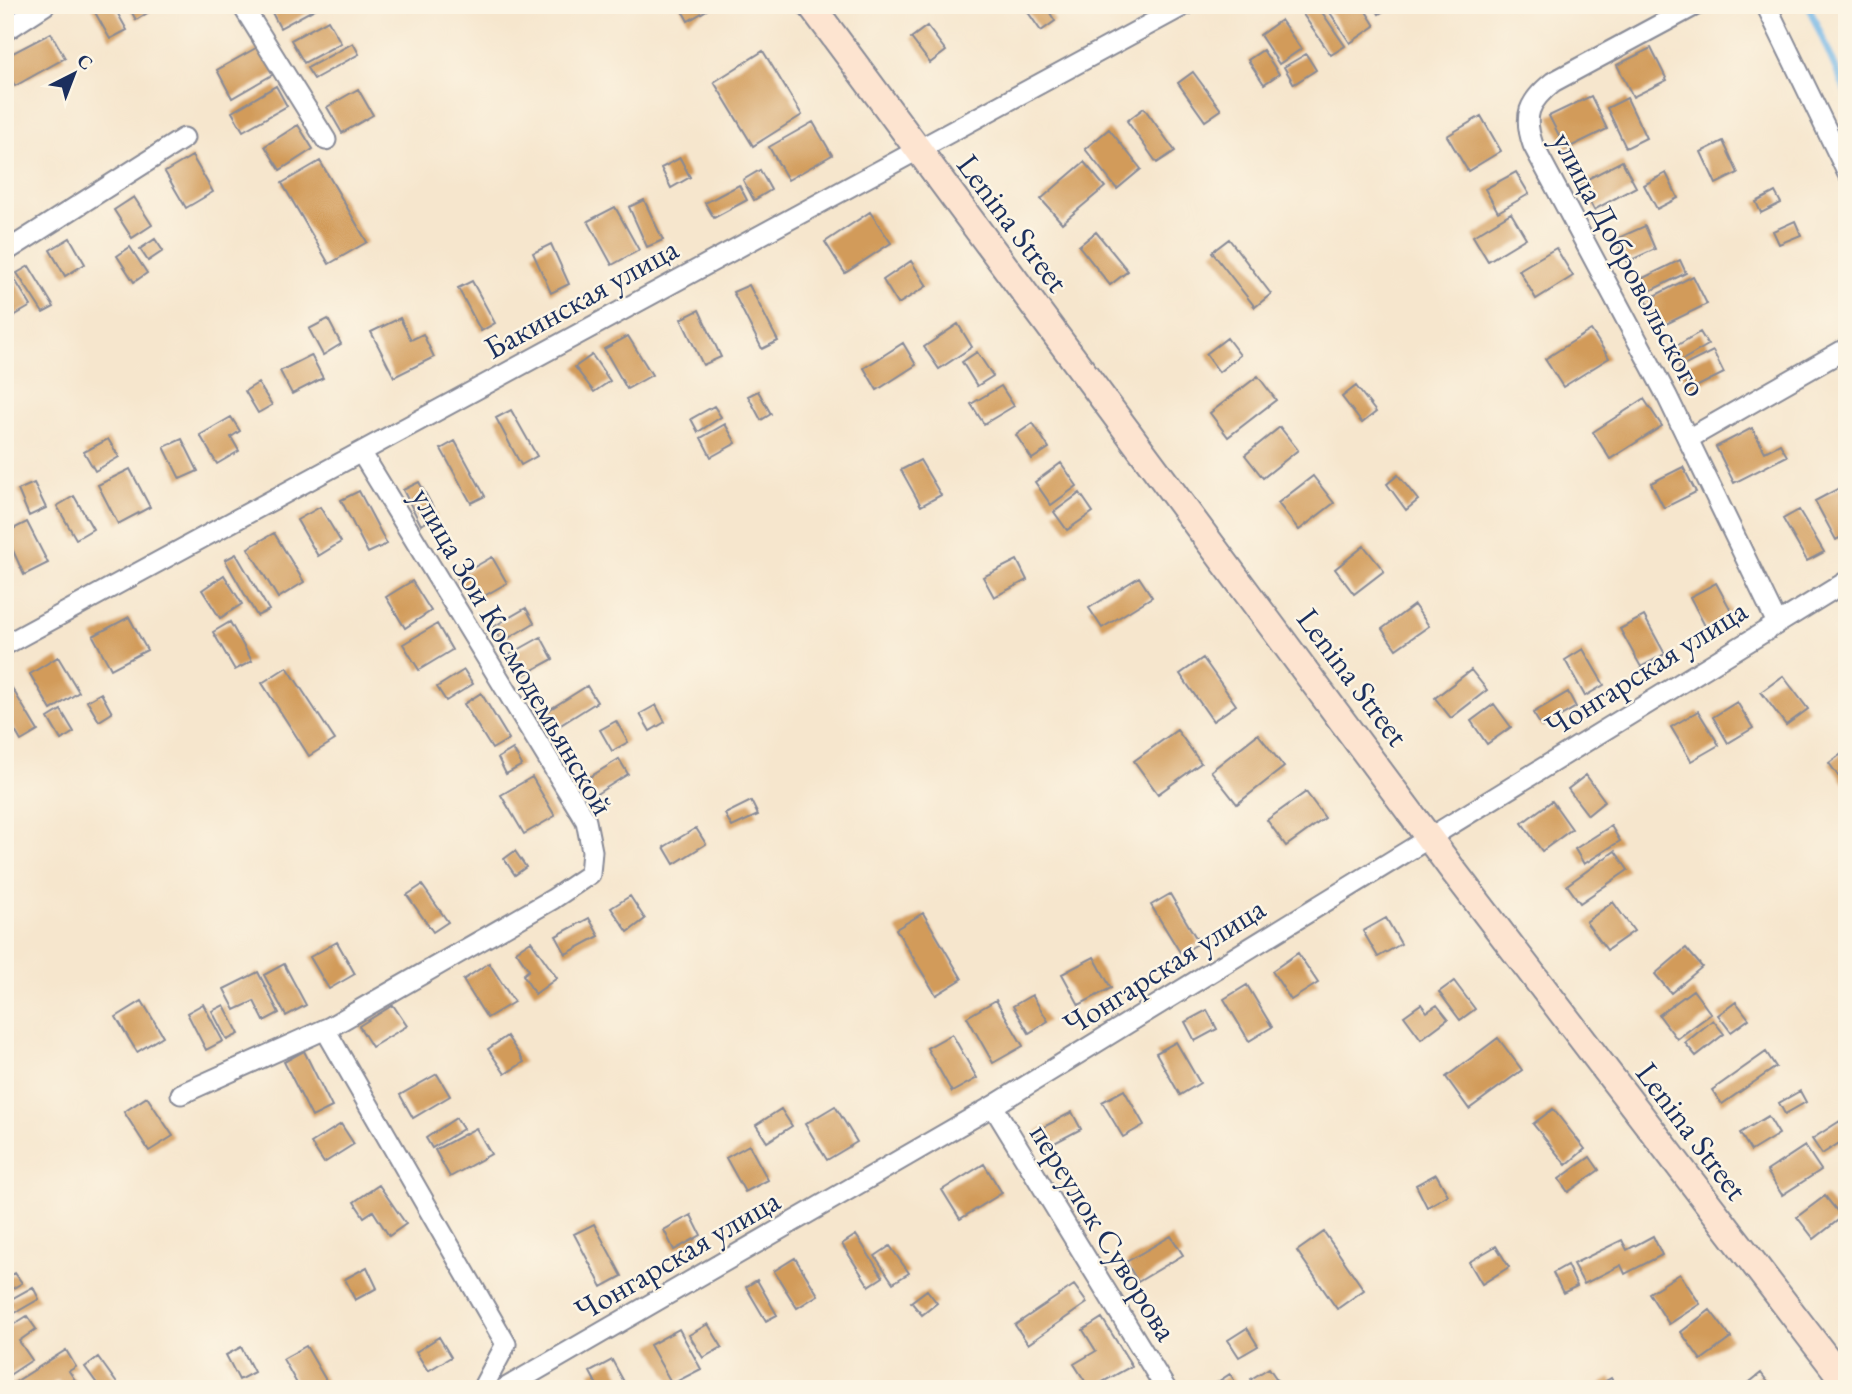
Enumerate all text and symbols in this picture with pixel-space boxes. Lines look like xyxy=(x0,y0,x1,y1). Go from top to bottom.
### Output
north arrow xyxy=(38,38,108,108)
text: С xyxy=(72,48,98,76)
street label: улица Добровольского xyxy=(1542,124,1718,404)
street label: Lenina Street xyxy=(947,146,1079,300)
street label: Бакинская улица xyxy=(476,227,686,369)
street label: улица Зои Космодемьянской xyxy=(402,479,624,823)
street label: Чонгарская улица xyxy=(1537,589,1755,747)
street label: Lenina Street xyxy=(1287,600,1419,754)
street label: Чонгарская улица xyxy=(1055,887,1273,1045)
street label: Lenina Street xyxy=(1626,1054,1758,1208)
street label: переулок Суворова xyxy=(1020,1115,1188,1349)
street label: Чонгарская улица xyxy=(567,1179,787,1331)

